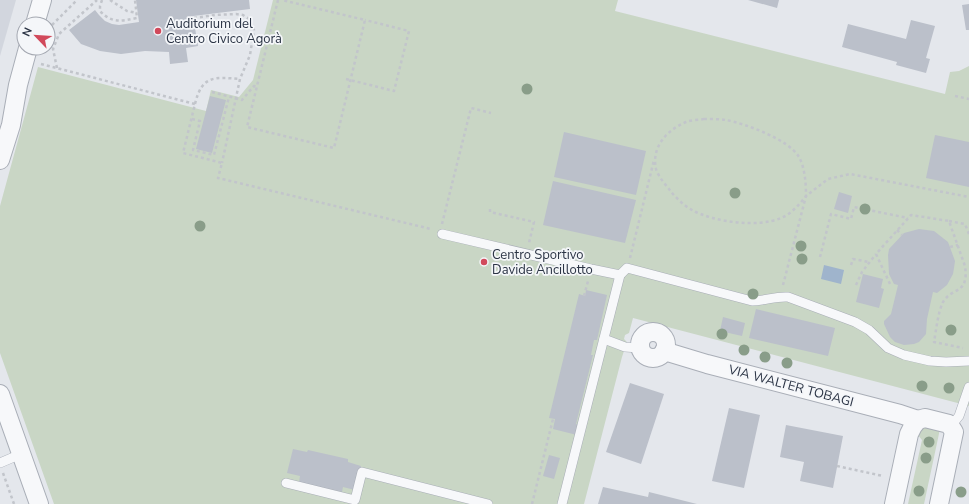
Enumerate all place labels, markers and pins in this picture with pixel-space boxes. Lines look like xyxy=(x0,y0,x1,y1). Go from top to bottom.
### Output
place label: Auditorium del Centro Civico Agorà xyxy=(166,15,282,48)
marker: Auditorium del Centro Civico Agorà xyxy=(153,26,163,36)
place label: Centro Sportivo Davide Ancillotto xyxy=(492,246,593,279)
marker: Centro Sportivo Davide Ancillotto xyxy=(479,257,489,267)

